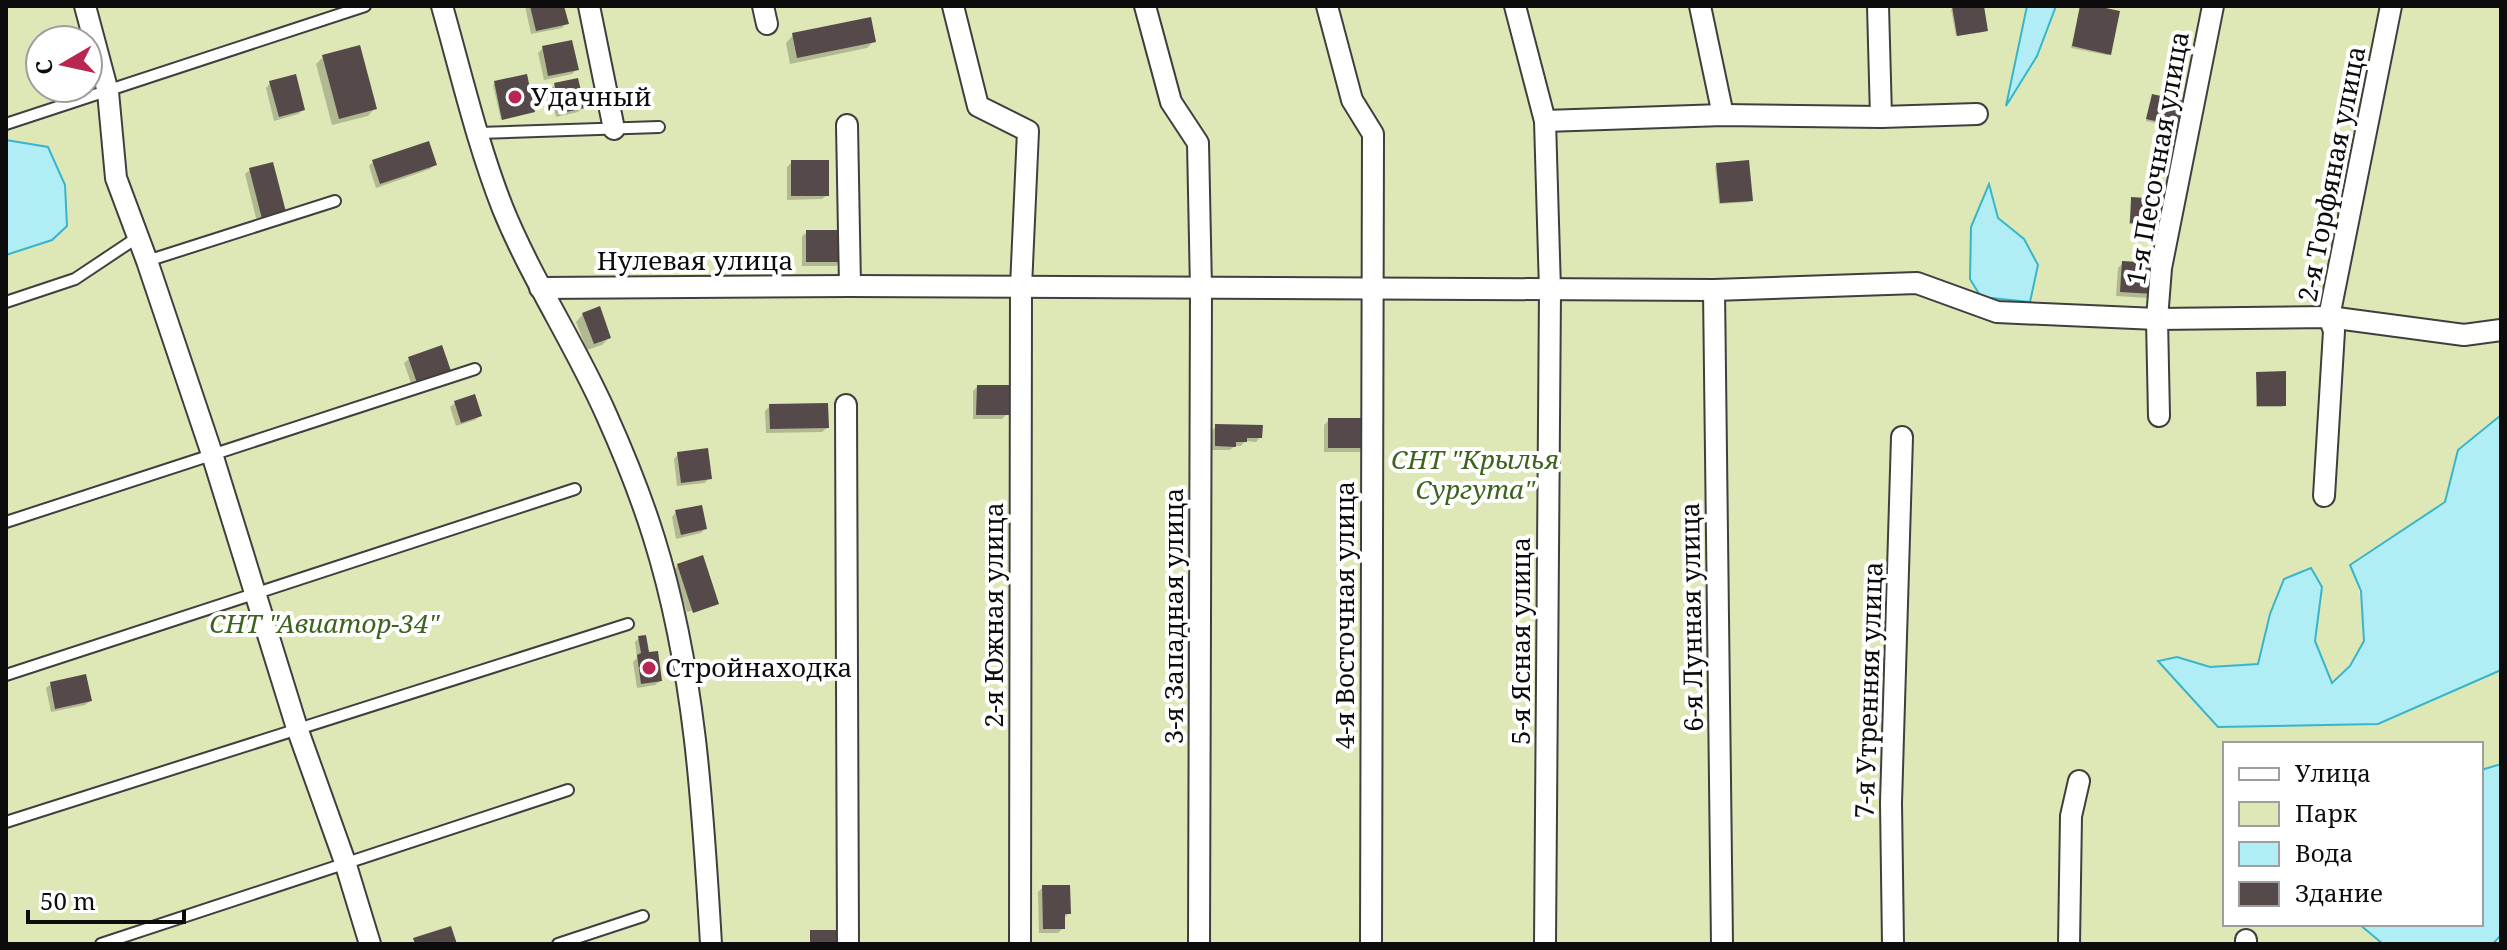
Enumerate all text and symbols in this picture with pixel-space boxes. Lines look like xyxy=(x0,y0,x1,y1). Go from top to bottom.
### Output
north arrow xyxy=(24,24,104,104)
street label: 1-я Песочная улица xyxy=(2117,28,2197,287)
street label: 2-я Торфяная улица xyxy=(2289,43,2373,305)
text: С xyxy=(27,58,59,77)
place label: Удачный xyxy=(531,78,651,114)
marker: Удачный xyxy=(506,88,524,106)
street label: Нулевая улица xyxy=(597,242,793,278)
park label: CНТ "Крылья Сургута" xyxy=(1391,441,1559,507)
street label: 4-я Восточная улица xyxy=(1326,481,1362,749)
street label: 3-я Западная улица xyxy=(1155,488,1191,744)
street label: 2-я Южная улица xyxy=(975,502,1011,728)
street label: 6-я Лунная улица xyxy=(1671,502,1711,732)
street label: 5-я Ясная улица xyxy=(1502,537,1538,745)
street label: 7-я Утренняя улица xyxy=(1846,561,1890,819)
park label: СНТ "Авиатор-34" xyxy=(209,605,440,641)
place label: Стройнаходка xyxy=(665,649,852,685)
marker: Стройнаходка xyxy=(640,659,658,677)
legend xyxy=(2223,742,2483,926)
text: Улица xyxy=(2295,756,2371,789)
text: Парк xyxy=(2295,796,2358,829)
text: Вода xyxy=(2295,836,2353,869)
scale bar xyxy=(28,874,184,924)
text: Здание xyxy=(2295,876,2383,909)
text: 50 m xyxy=(40,884,96,917)

